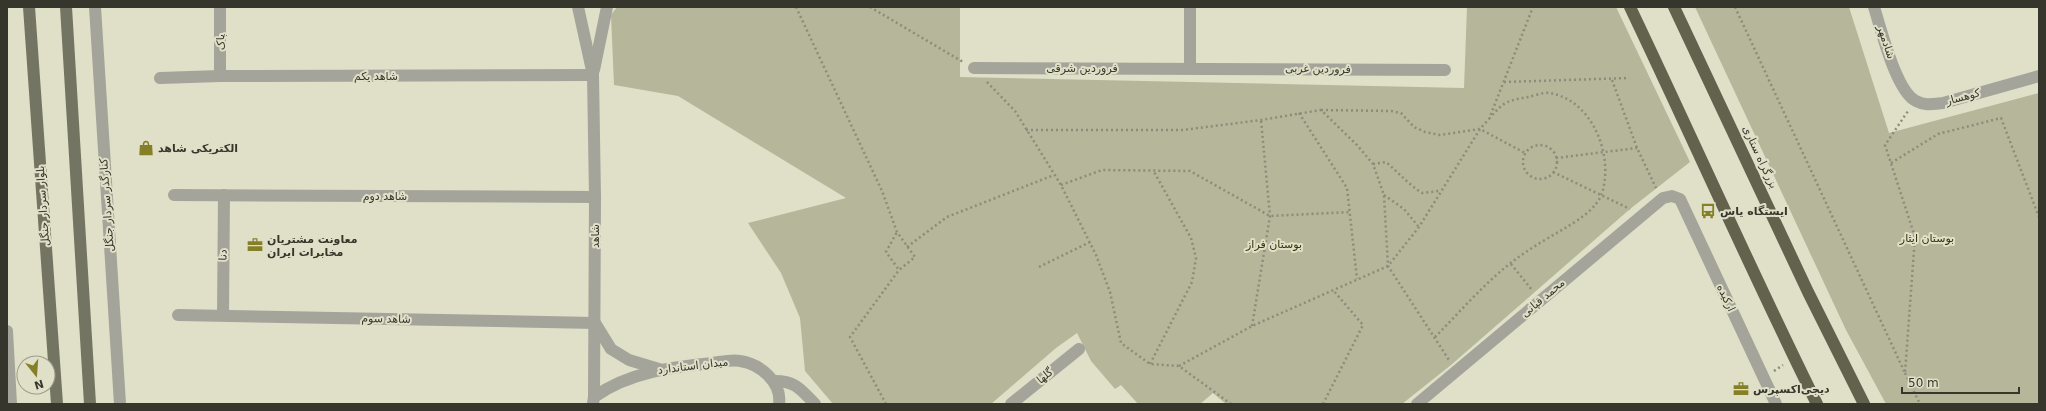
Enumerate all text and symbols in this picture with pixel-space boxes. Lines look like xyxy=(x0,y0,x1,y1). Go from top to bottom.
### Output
street label: شادمهر xyxy=(1874,23,1898,60)
street label: پاک xyxy=(214,34,227,50)
street label: فروردین شرقی xyxy=(1046,62,1118,75)
street label: فروردین غربی xyxy=(1285,62,1351,76)
street label: شاهد یکم xyxy=(354,70,398,83)
street label: کوهسار xyxy=(1943,86,1982,108)
street label: بزرگراه ستاری xyxy=(1740,123,1780,191)
shop icon: الکتریکی شاهد xyxy=(137,139,155,157)
place label: الکتریکی شاهد xyxy=(158,142,238,155)
street label: کنارگذر سردار جنگل xyxy=(97,157,117,252)
street label: بلوار سردار جنگل xyxy=(34,165,52,247)
street label: شاهد دوم xyxy=(363,190,407,203)
bus stop icon: ایستگاه یاس xyxy=(1699,202,1717,220)
place label: ایستگاه یاس xyxy=(1720,205,1788,218)
street label: شاهد xyxy=(589,224,602,248)
park label: بوستان ایثار xyxy=(1899,232,1954,245)
place label: معاونت مشتریان مخابرات ایران xyxy=(267,233,358,259)
office icon: معاونت مشتریان مخابرات ایران xyxy=(246,236,264,254)
park label: بوستان فراز xyxy=(1245,238,1302,251)
street label: دنا xyxy=(216,249,230,261)
street label: محمد قپانی xyxy=(1519,276,1567,320)
street label: ارکیده xyxy=(1714,282,1738,314)
street label: شاهد سوم xyxy=(361,312,411,326)
north arrow xyxy=(16,355,56,395)
street label: میدان استاندارد xyxy=(657,355,729,377)
street label: گلها xyxy=(1034,365,1056,386)
scale bar xyxy=(1902,369,2019,395)
text: 50 m xyxy=(1908,376,1939,390)
text: N xyxy=(32,377,45,392)
office icon: دیجی‌اکسپرس xyxy=(1732,380,1750,398)
place label: دیجی‌اکسپرس xyxy=(1753,383,1830,396)

